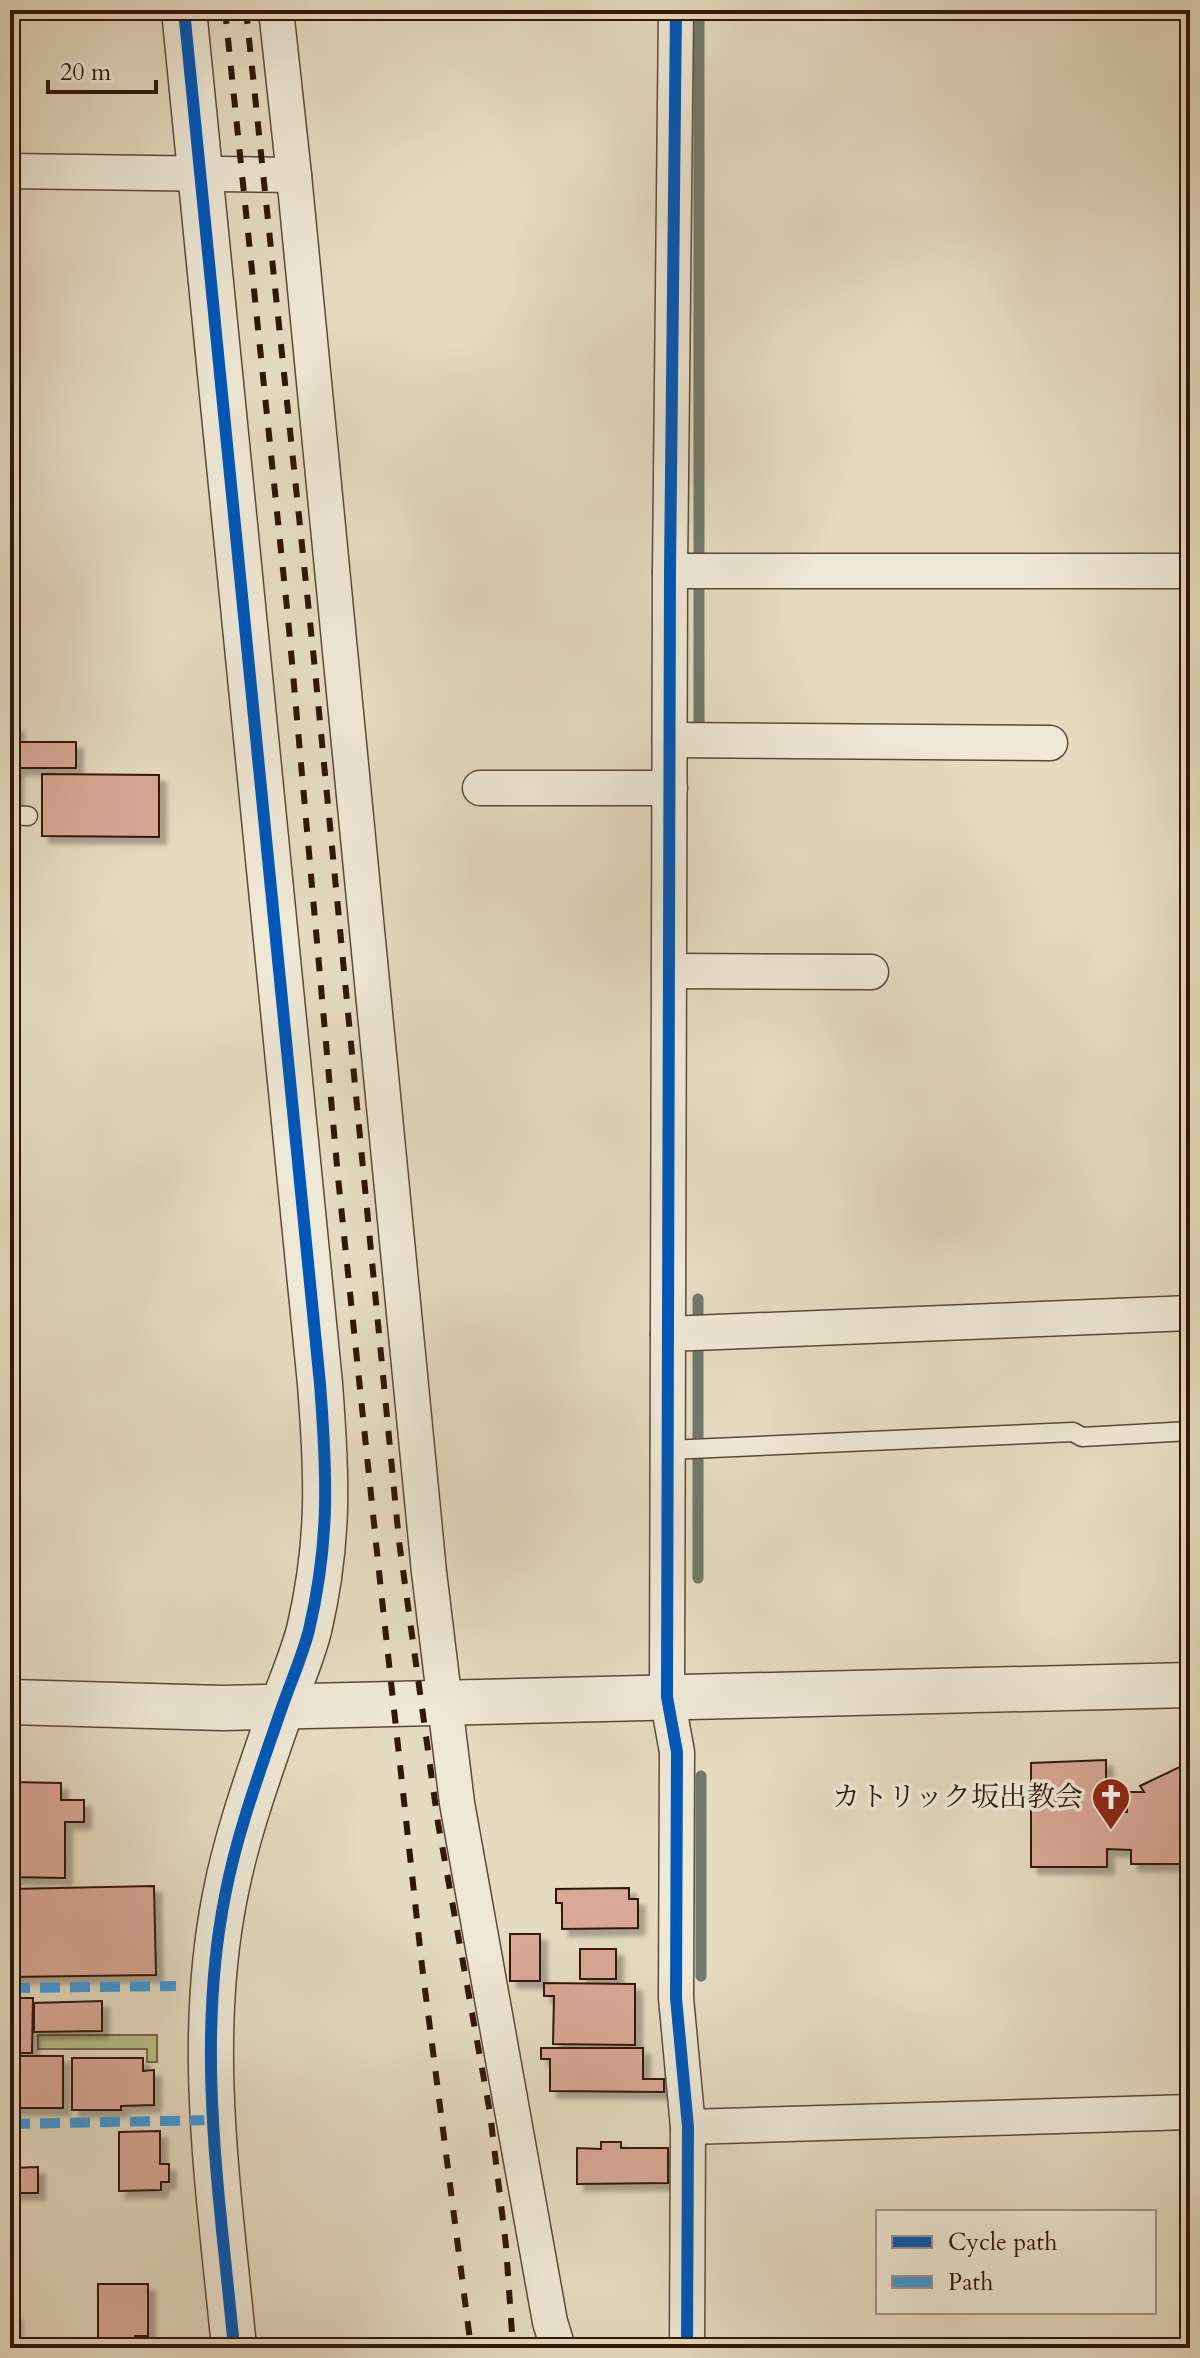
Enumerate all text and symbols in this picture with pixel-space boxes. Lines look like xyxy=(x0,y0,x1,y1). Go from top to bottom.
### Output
scale bar xyxy=(48,44,156,94)
text: 20 m xyxy=(60,56,112,89)
church icon: カトリック坂出教会 xyxy=(1090,1776,1132,1831)
place label: カトリック坂出教会 xyxy=(832,1778,1083,1816)
legend xyxy=(876,2210,1156,2314)
text: Cycle path xyxy=(948,2226,1057,2259)
text: Path xyxy=(948,2266,993,2299)

